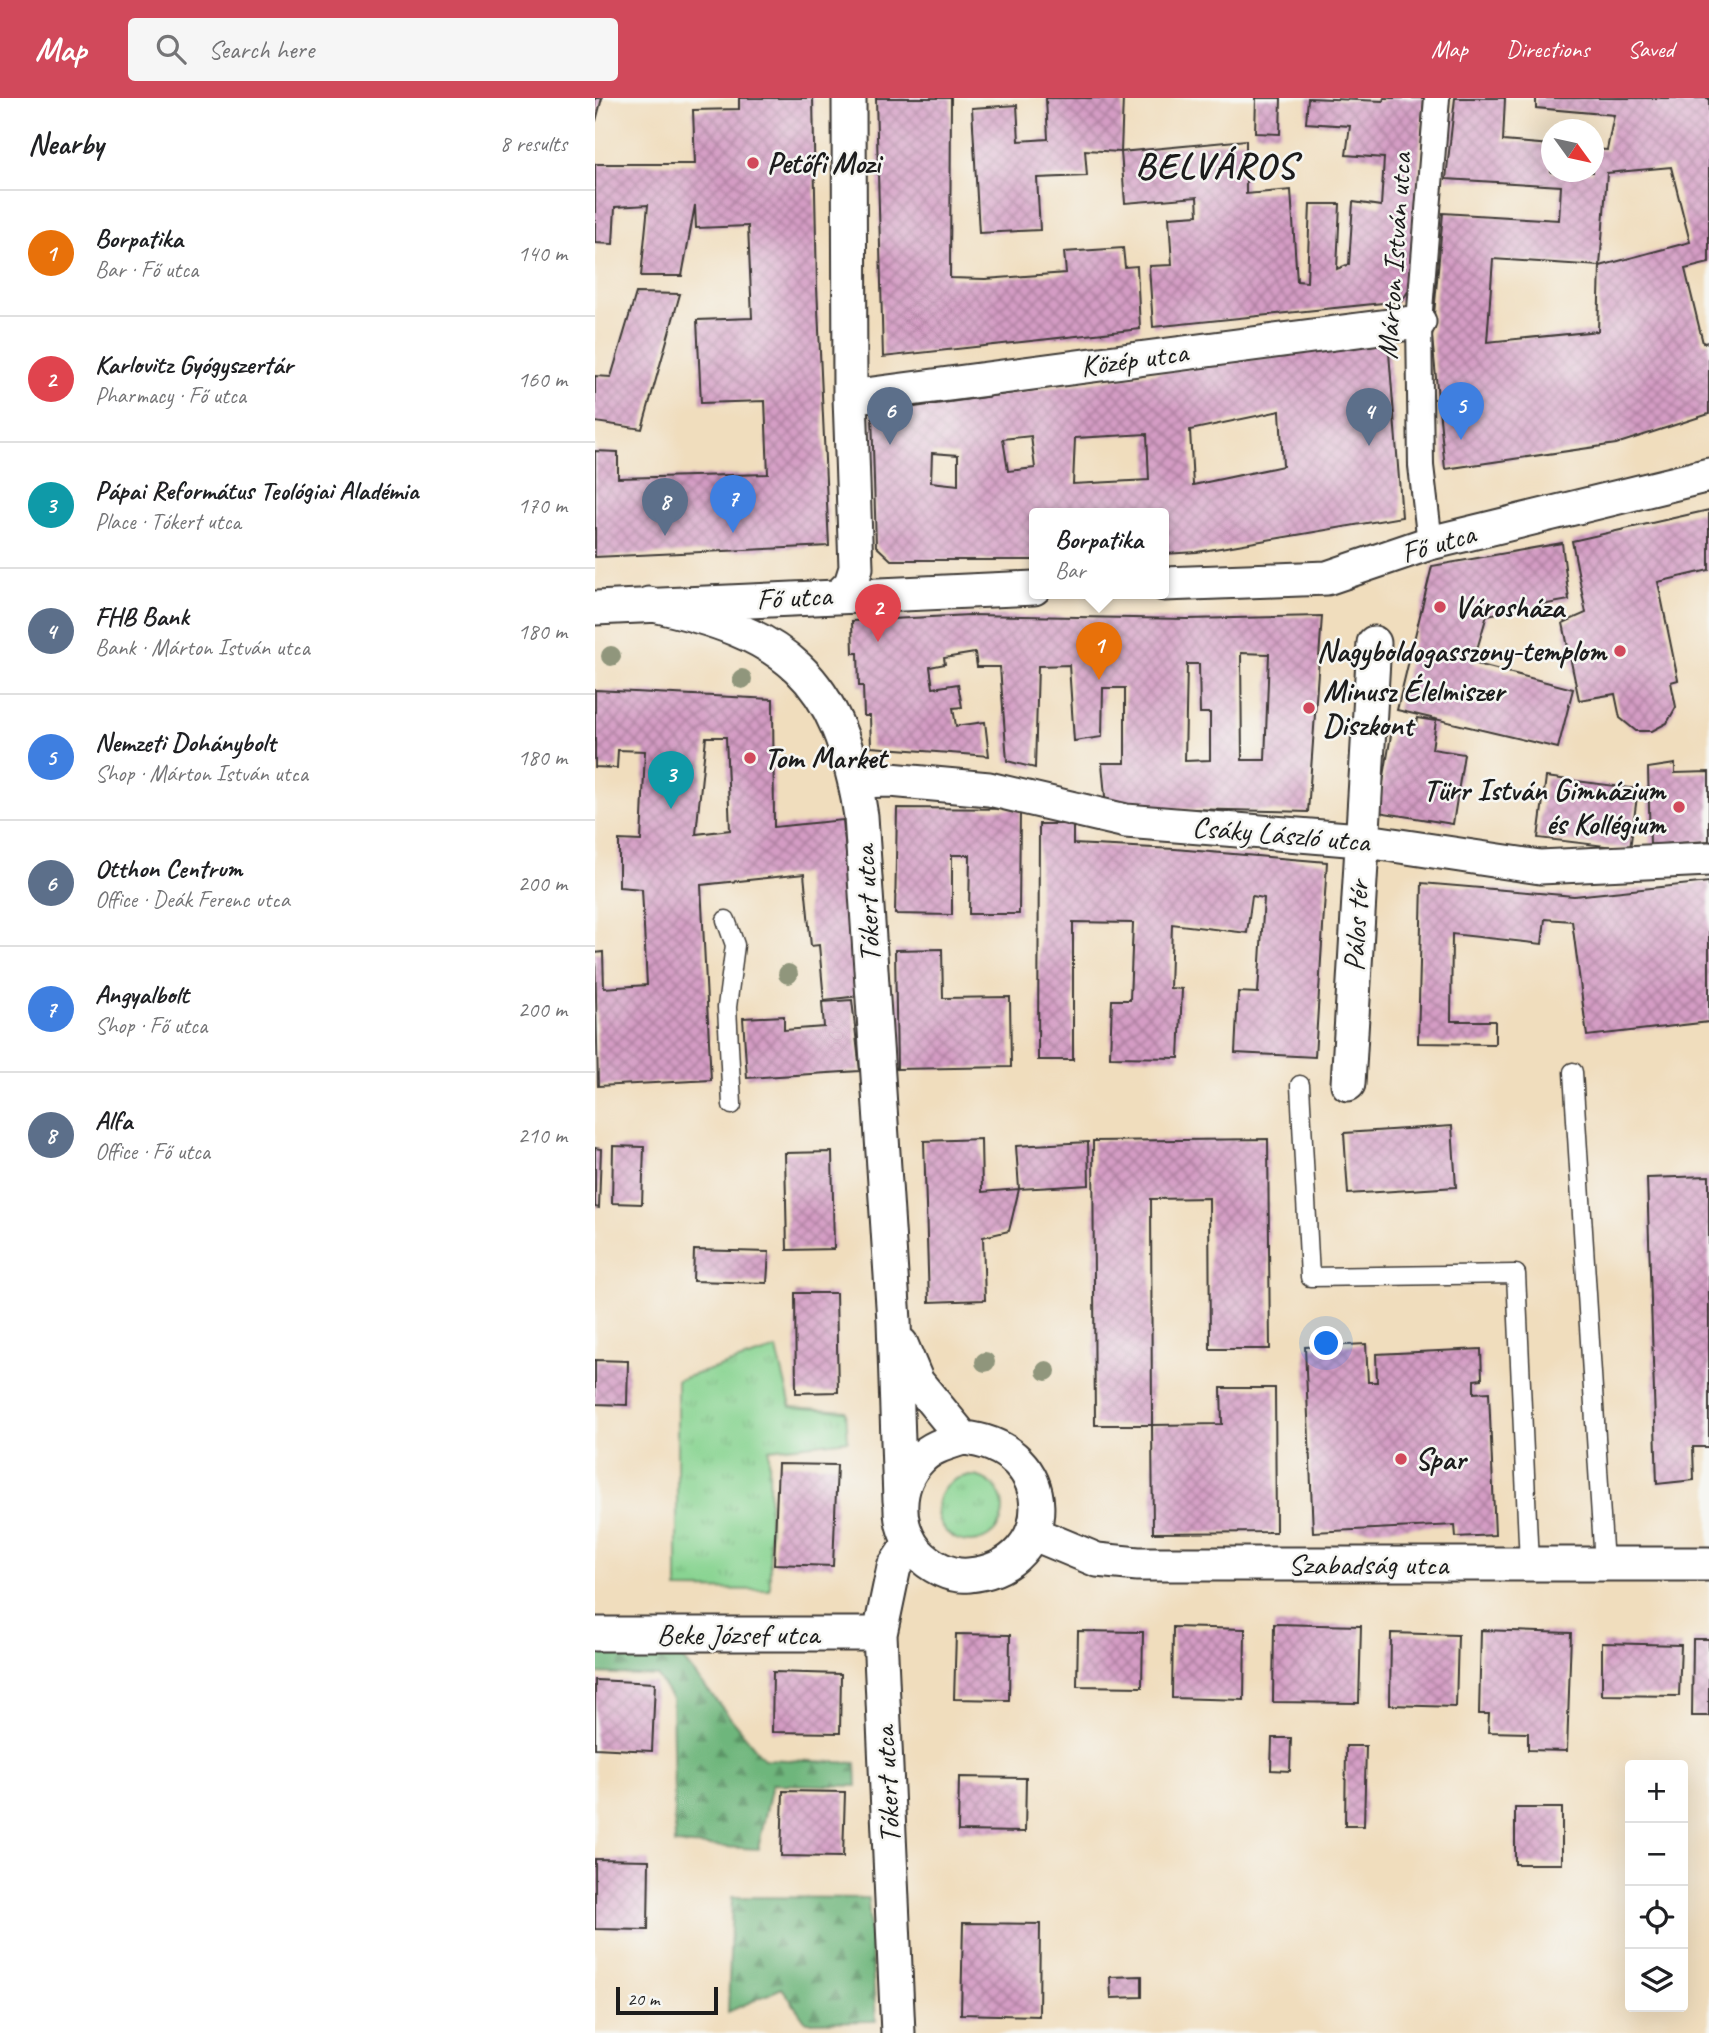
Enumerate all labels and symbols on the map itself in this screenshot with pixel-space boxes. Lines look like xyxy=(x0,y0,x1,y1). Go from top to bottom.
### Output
north arrow xyxy=(1541,119,1604,182)
district label: BELVÁROS xyxy=(1135,142,1303,189)
place label: Petőfi Mozi xyxy=(767,144,884,182)
street label: Márton István utca xyxy=(1368,150,1420,360)
marker: Petőfi Mozi xyxy=(745,155,761,171)
street label: Közép utca xyxy=(1078,332,1192,385)
pin: 5 xyxy=(1438,382,1484,440)
pin: 6 xyxy=(867,387,913,445)
pin: 4 xyxy=(1346,388,1392,446)
pin: 7 xyxy=(710,475,756,533)
pin: 8 xyxy=(642,478,688,536)
street label: Fő utca xyxy=(1397,514,1481,572)
street label: Fő utca xyxy=(756,576,834,618)
pin: 2 xyxy=(855,584,901,642)
place label: Városháza xyxy=(1454,588,1566,626)
marker: Városháza xyxy=(1432,599,1448,615)
pin: 1 xyxy=(1076,622,1122,680)
place label: Nagyboldogasszony-templom xyxy=(1317,632,1608,671)
marker: Nagyboldogasszony-templom xyxy=(1612,643,1628,659)
place label: Minusz Élelmiszer Diszkont xyxy=(1323,672,1507,744)
marker: Minusz Élelmiszer Diszkont xyxy=(1301,700,1317,716)
place label: Tom Market xyxy=(764,739,889,777)
marker: Tom Market xyxy=(742,750,758,766)
pin: 3 xyxy=(648,751,694,809)
place label: Türr István Gimnázium és Kollégium xyxy=(1423,771,1667,843)
marker: Türr István Gimnázium és Kollégium xyxy=(1671,799,1687,815)
street label: Csáky László utca xyxy=(1191,807,1373,861)
street label: Tókert utca xyxy=(845,842,889,964)
street label: Pálos tér xyxy=(1335,877,1378,972)
your location xyxy=(1309,1326,1343,1360)
place label: Spar xyxy=(1415,1440,1469,1478)
marker: Spar xyxy=(1393,1451,1409,1467)
street label: Szabadság utca xyxy=(1288,1545,1450,1583)
street label: Beke József utca xyxy=(657,1615,822,1653)
street label: Tókert utca xyxy=(865,1723,909,1845)
scale bar xyxy=(616,1984,717,2016)

